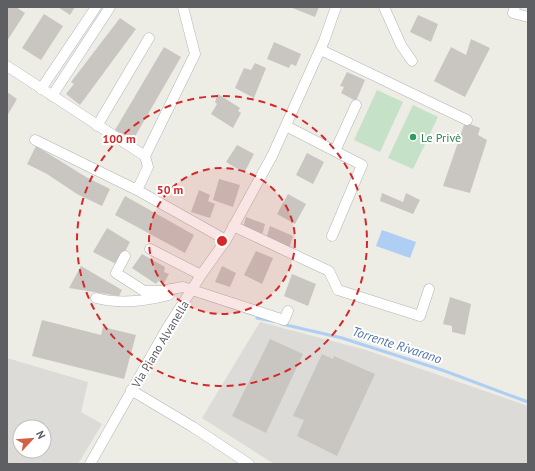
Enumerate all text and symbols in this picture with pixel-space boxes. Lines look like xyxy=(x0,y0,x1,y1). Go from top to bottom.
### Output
place label: Le Privè xyxy=(421,130,461,145)
text: 100 m xyxy=(102,131,136,146)
marker: Le Privè xyxy=(408,132,418,142)
text: 50 m xyxy=(157,182,183,197)
centre of rings xyxy=(215,234,229,248)
street label: Via Piano Alvanella xyxy=(128,298,192,391)
water label: Torrente Rivarano xyxy=(350,323,444,368)
north arrow xyxy=(12,419,52,459)
text: N xyxy=(33,428,49,441)

